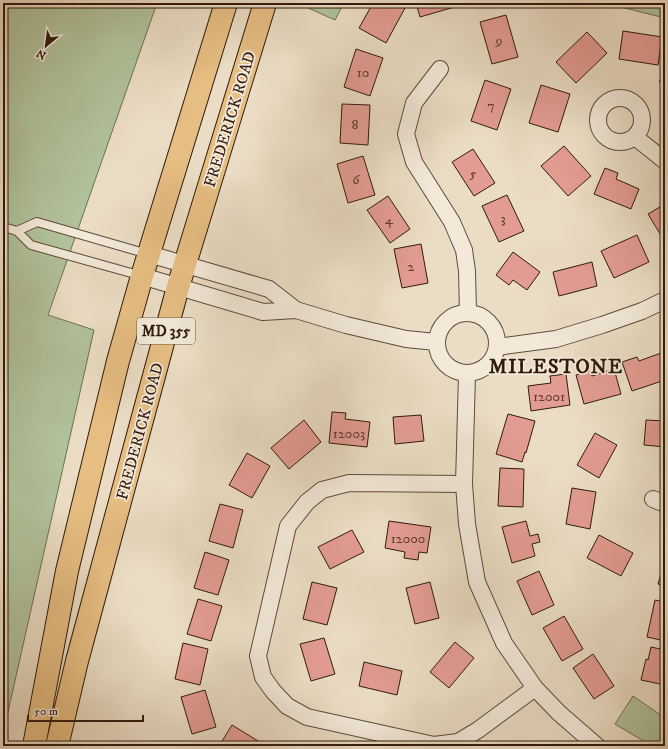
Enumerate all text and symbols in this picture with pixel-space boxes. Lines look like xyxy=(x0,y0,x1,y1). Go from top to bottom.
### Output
north arrow xyxy=(26,26,66,66)
house number: 9 xyxy=(495,32,503,50)
text: N xyxy=(34,46,49,62)
street label: FREDERICK ROAD xyxy=(200,49,260,190)
house number: 10 xyxy=(357,64,369,82)
house number: 7 xyxy=(487,97,495,115)
house number: 8 xyxy=(351,116,359,134)
house number: 5 xyxy=(470,165,477,183)
house number: 6 xyxy=(352,171,360,189)
house number: 3 xyxy=(500,210,506,228)
house number: 4 xyxy=(385,211,394,229)
house number: 2 xyxy=(408,258,415,276)
road number: MD 355 xyxy=(137,318,195,344)
district label: MILESTONE xyxy=(489,355,623,380)
street label: FREDERICK ROAD xyxy=(112,360,168,502)
house number: 12001 xyxy=(533,388,565,406)
house number: 12003 xyxy=(333,425,365,443)
house number: 12000 xyxy=(391,530,425,548)
scale bar xyxy=(28,697,143,723)
text: 50 m xyxy=(34,704,58,719)

